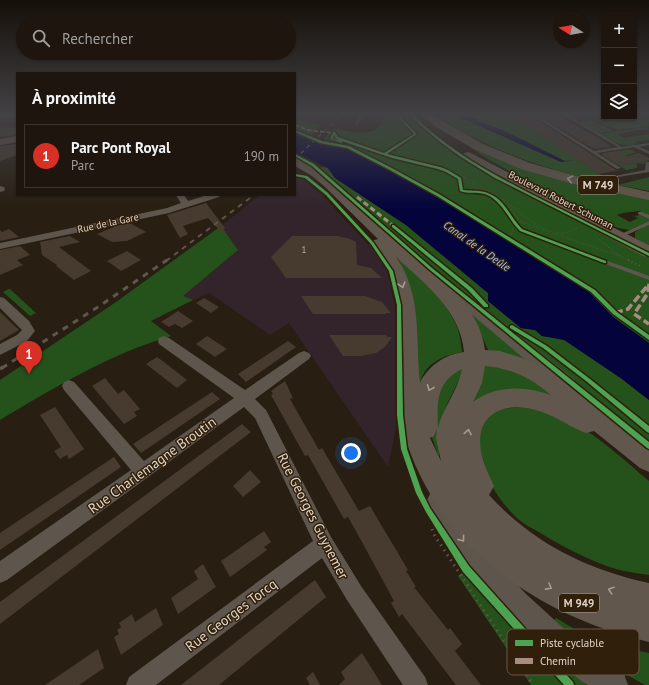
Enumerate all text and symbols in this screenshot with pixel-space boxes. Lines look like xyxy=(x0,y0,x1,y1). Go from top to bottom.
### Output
north arrow xyxy=(553,12,589,48)
map controls xyxy=(601,12,637,120)
button: + xyxy=(601,12,637,48)
search box xyxy=(16,16,296,60)
icon: search xyxy=(30,27,52,49)
text: Rechercher xyxy=(62,29,133,48)
button: − xyxy=(601,48,637,84)
button: layers xyxy=(601,84,637,120)
text: À proximité xyxy=(32,87,116,109)
text: Parc Pont Royal xyxy=(71,138,170,157)
text: 1 xyxy=(42,148,50,165)
text: 190 m xyxy=(244,148,279,165)
text: Parc xyxy=(71,157,95,174)
street label: Boulevard Robert Schuman xyxy=(506,168,616,232)
one-way arrow xyxy=(567,175,574,184)
road number: M 749 xyxy=(578,176,618,194)
street label: Rue de la Gare xyxy=(76,210,140,236)
water label: Canal de la Deûle xyxy=(441,218,513,274)
house number: 1 xyxy=(302,244,307,255)
one-way arrow xyxy=(397,282,406,289)
pin: 1 xyxy=(16,341,42,374)
one-way arrow xyxy=(427,384,435,391)
street label: Rue Charlemagne Broutin xyxy=(85,413,219,517)
one-way arrow xyxy=(463,429,472,435)
your location xyxy=(341,443,361,463)
street label: Rue Georges Guynemer xyxy=(273,450,353,582)
one-way arrow xyxy=(457,535,464,542)
street label: Rue Georges Torcq xyxy=(182,575,280,655)
one-way arrow xyxy=(545,583,552,590)
one-way arrow xyxy=(608,586,615,595)
road number: M 949 xyxy=(559,594,599,612)
legend xyxy=(507,629,639,675)
text: Piste cyclable xyxy=(540,636,604,650)
text: Chemin xyxy=(540,654,576,668)

